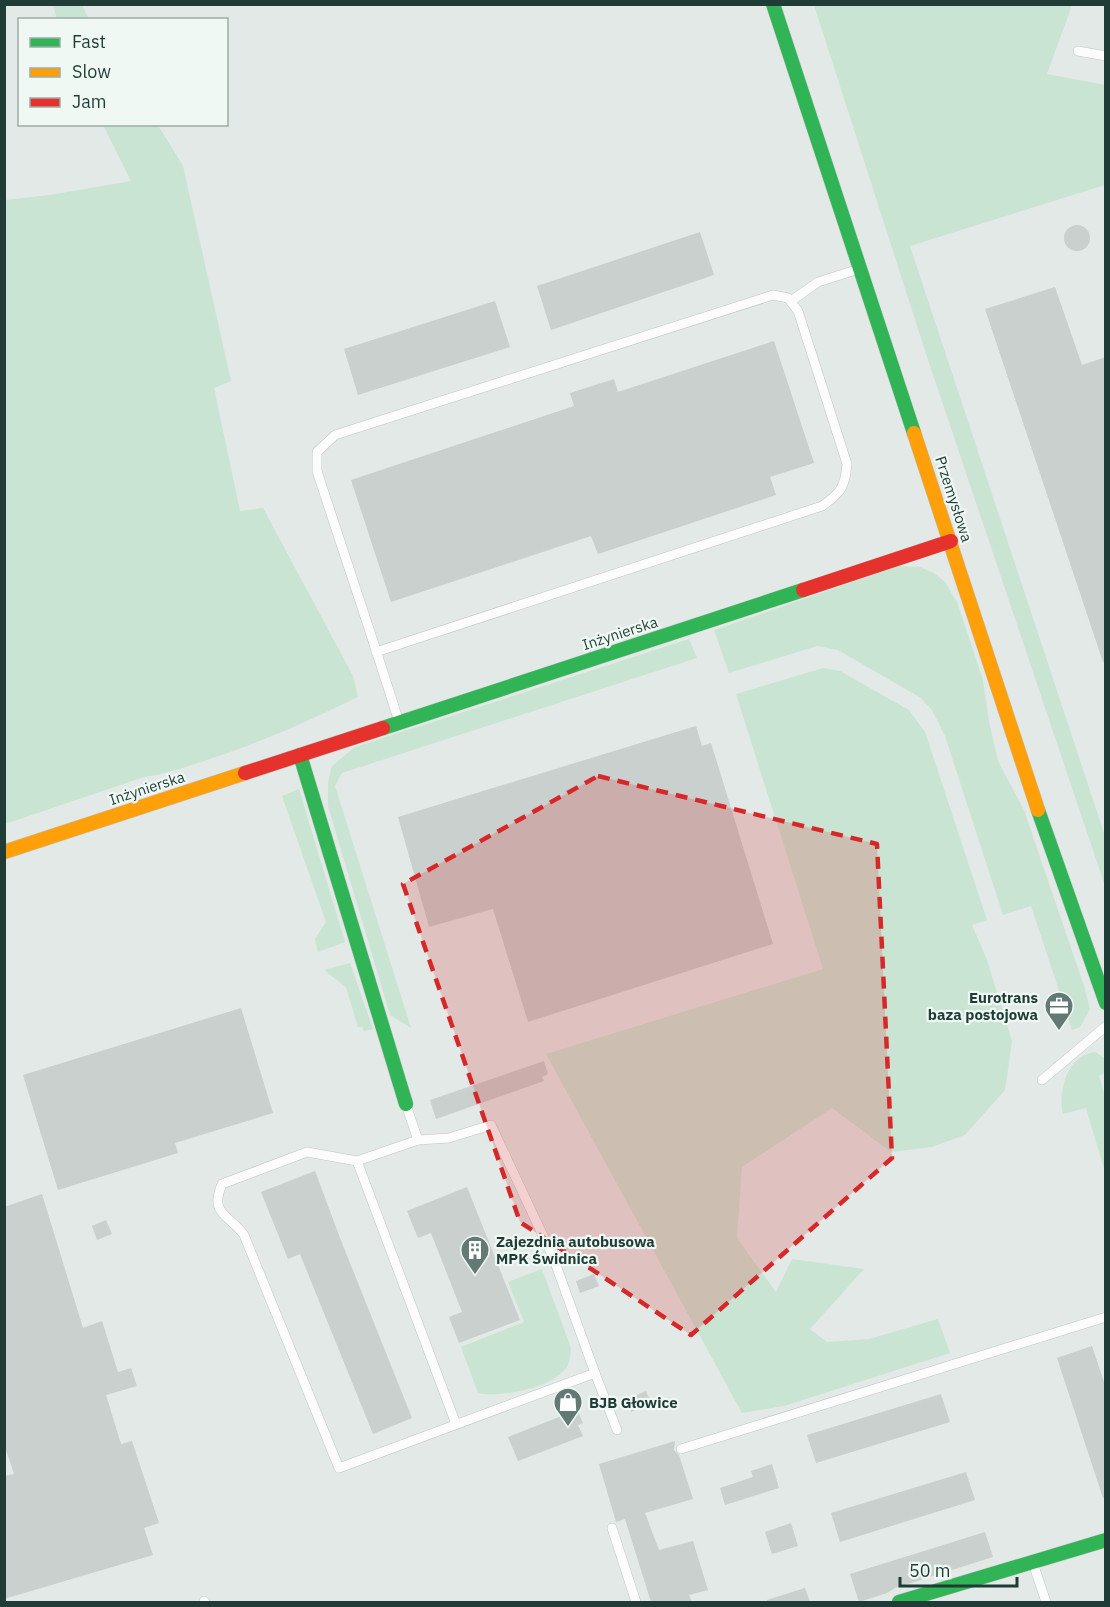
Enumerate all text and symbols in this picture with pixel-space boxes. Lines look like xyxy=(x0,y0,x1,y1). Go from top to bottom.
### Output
legend xyxy=(18,18,228,126)
text: Fast xyxy=(72,30,106,53)
text: Slow xyxy=(72,60,111,83)
text: Jam xyxy=(72,90,107,113)
street label: Przemysłowa xyxy=(931,454,977,544)
street label: Inżynierska xyxy=(580,612,660,654)
street label: Inżynierska xyxy=(107,767,187,809)
place label: Eurotrans baza postojowa xyxy=(928,988,1038,1024)
office icon: Eurotrans baza postojowa xyxy=(1043,990,1075,1032)
place label: Zajezdnia autobusowa MPK Świdnica xyxy=(496,1232,655,1268)
building icon: Zajezdnia autobusowa MPK Świdnica xyxy=(459,1234,491,1276)
shop icon: BJB Głowice xyxy=(552,1386,584,1428)
place label: BJB Głowice xyxy=(589,1393,678,1412)
scale bar xyxy=(900,1550,1017,1588)
text: 50 m xyxy=(909,1559,951,1582)

